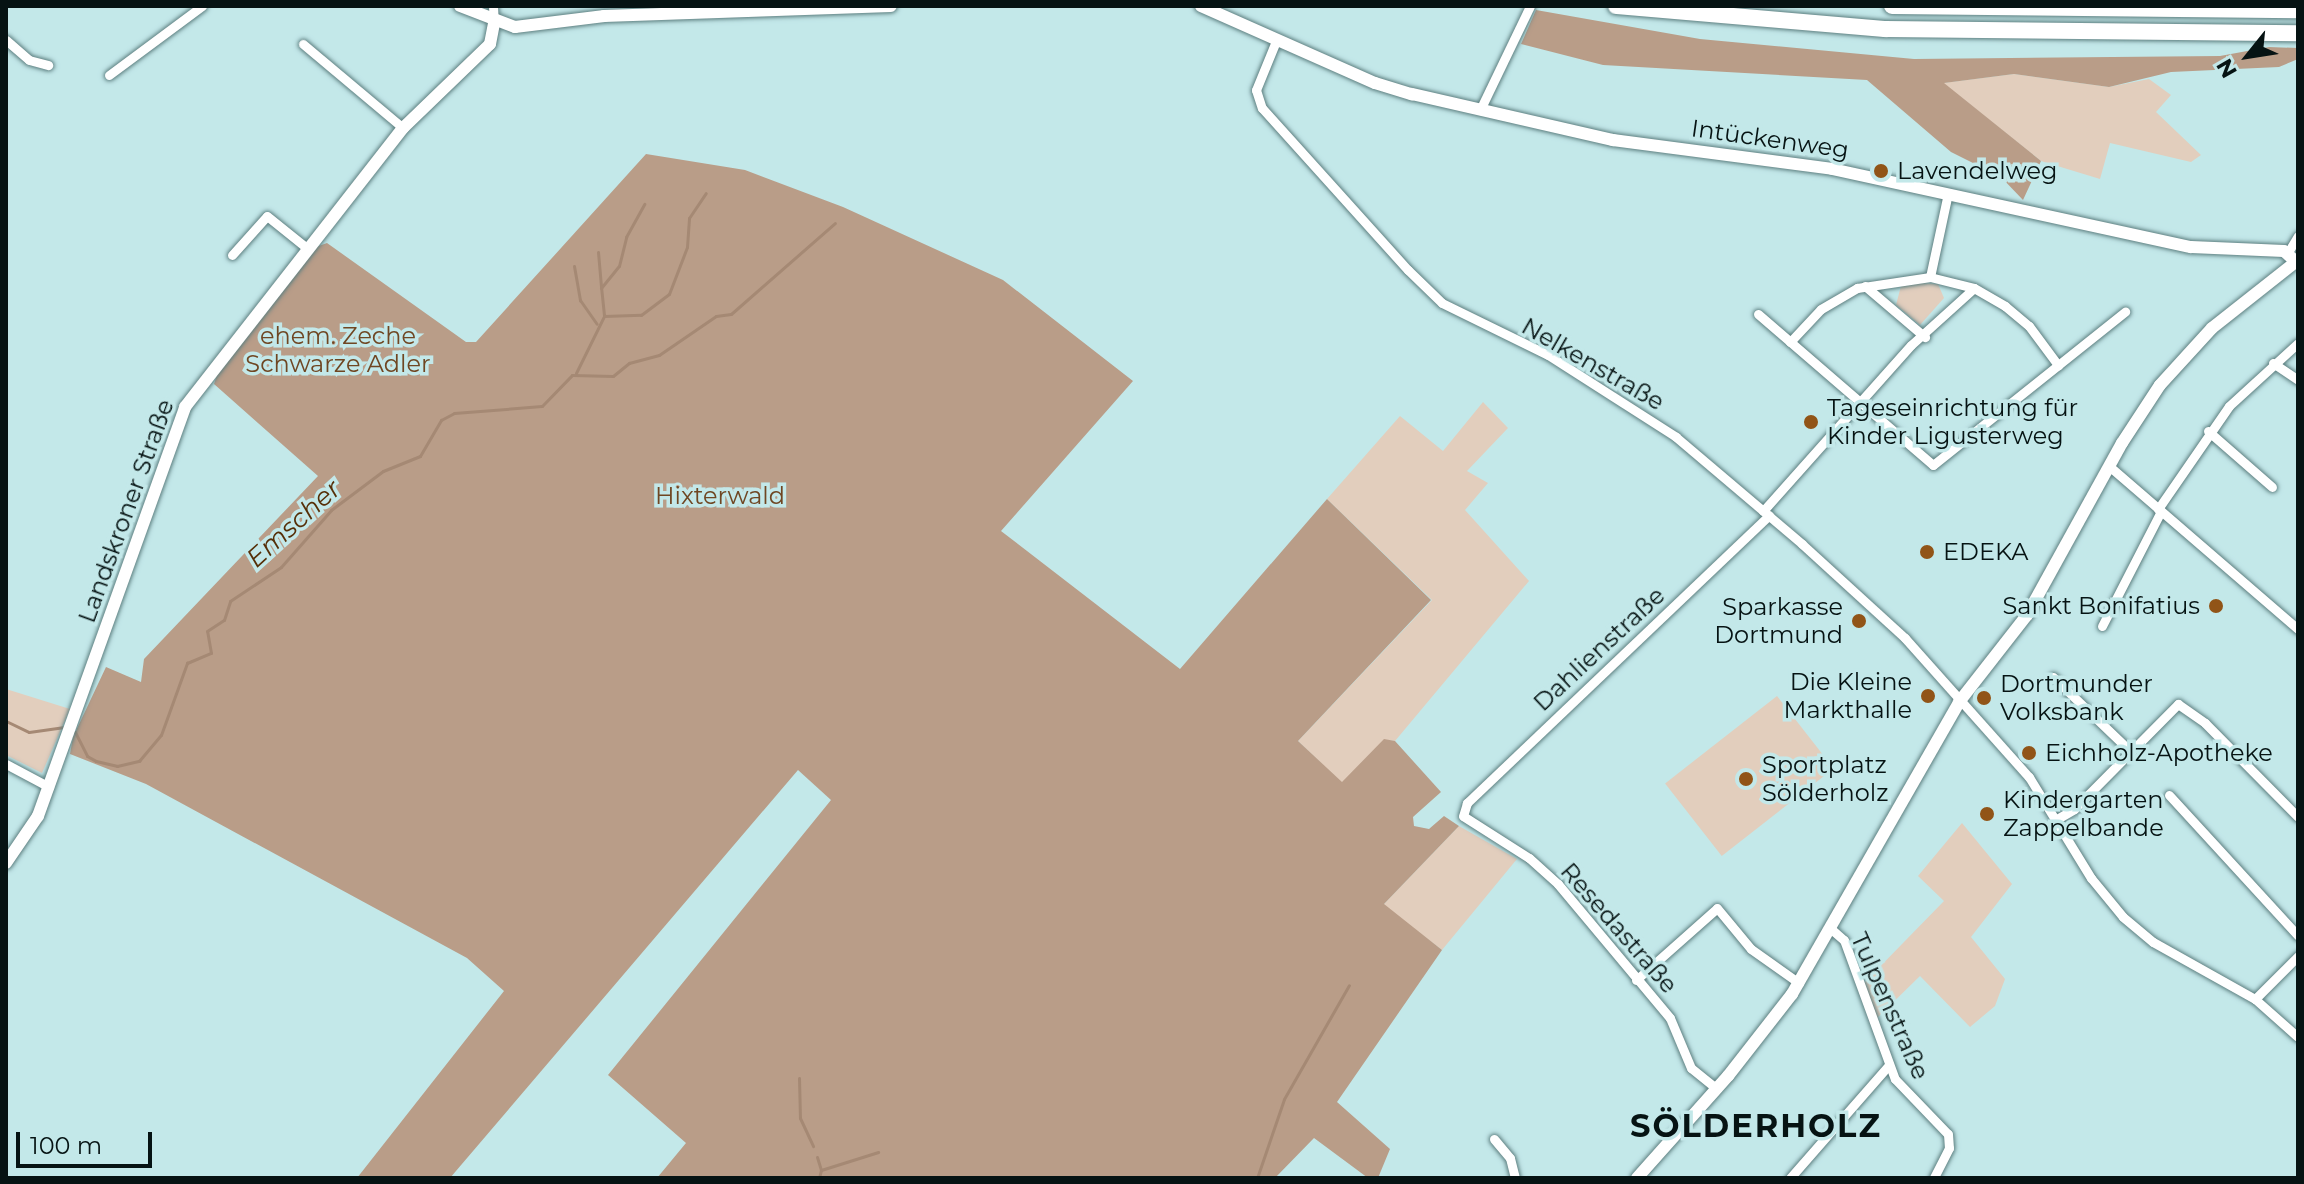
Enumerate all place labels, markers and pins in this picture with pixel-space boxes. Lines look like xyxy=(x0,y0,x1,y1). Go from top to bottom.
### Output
place label: Lavendelweg xyxy=(1897,157,2057,185)
marker: Lavendelweg xyxy=(1872,162,1890,180)
place label: Tageseinrichtung für Kinder Ligusterweg xyxy=(1827,394,2078,450)
marker: Tageseinrichtung für Kinder Ligusterweg xyxy=(1802,413,1820,431)
place label: EDEKA xyxy=(1943,538,2029,566)
marker: EDEKA xyxy=(1918,543,1936,561)
place label: Sankt Bonifatius xyxy=(2003,592,2200,620)
place label: Sparkasse Dortmund xyxy=(1714,593,1843,649)
marker: Sankt Bonifatius xyxy=(2207,597,2225,615)
marker: Sparkasse Dortmund xyxy=(1850,612,1868,630)
place label: Die Kleine Markthalle xyxy=(1784,668,1912,724)
place label: Dortmunder Volksbank xyxy=(2000,670,2153,726)
marker: Die Kleine Markthalle xyxy=(1919,687,1937,705)
marker: Dortmunder Volksbank xyxy=(1975,689,1993,707)
place label: Eichholz-Apotheke xyxy=(2045,739,2273,767)
marker: Eichholz-Apotheke xyxy=(2020,744,2038,762)
place label: Sportplatz Sölderholz xyxy=(1762,751,1888,807)
marker: Sportplatz Sölderholz xyxy=(1737,770,1755,788)
place label: Kindergarten Zappelbande xyxy=(2003,786,2164,842)
marker: Kindergarten Zappelbande xyxy=(1978,805,1996,823)

